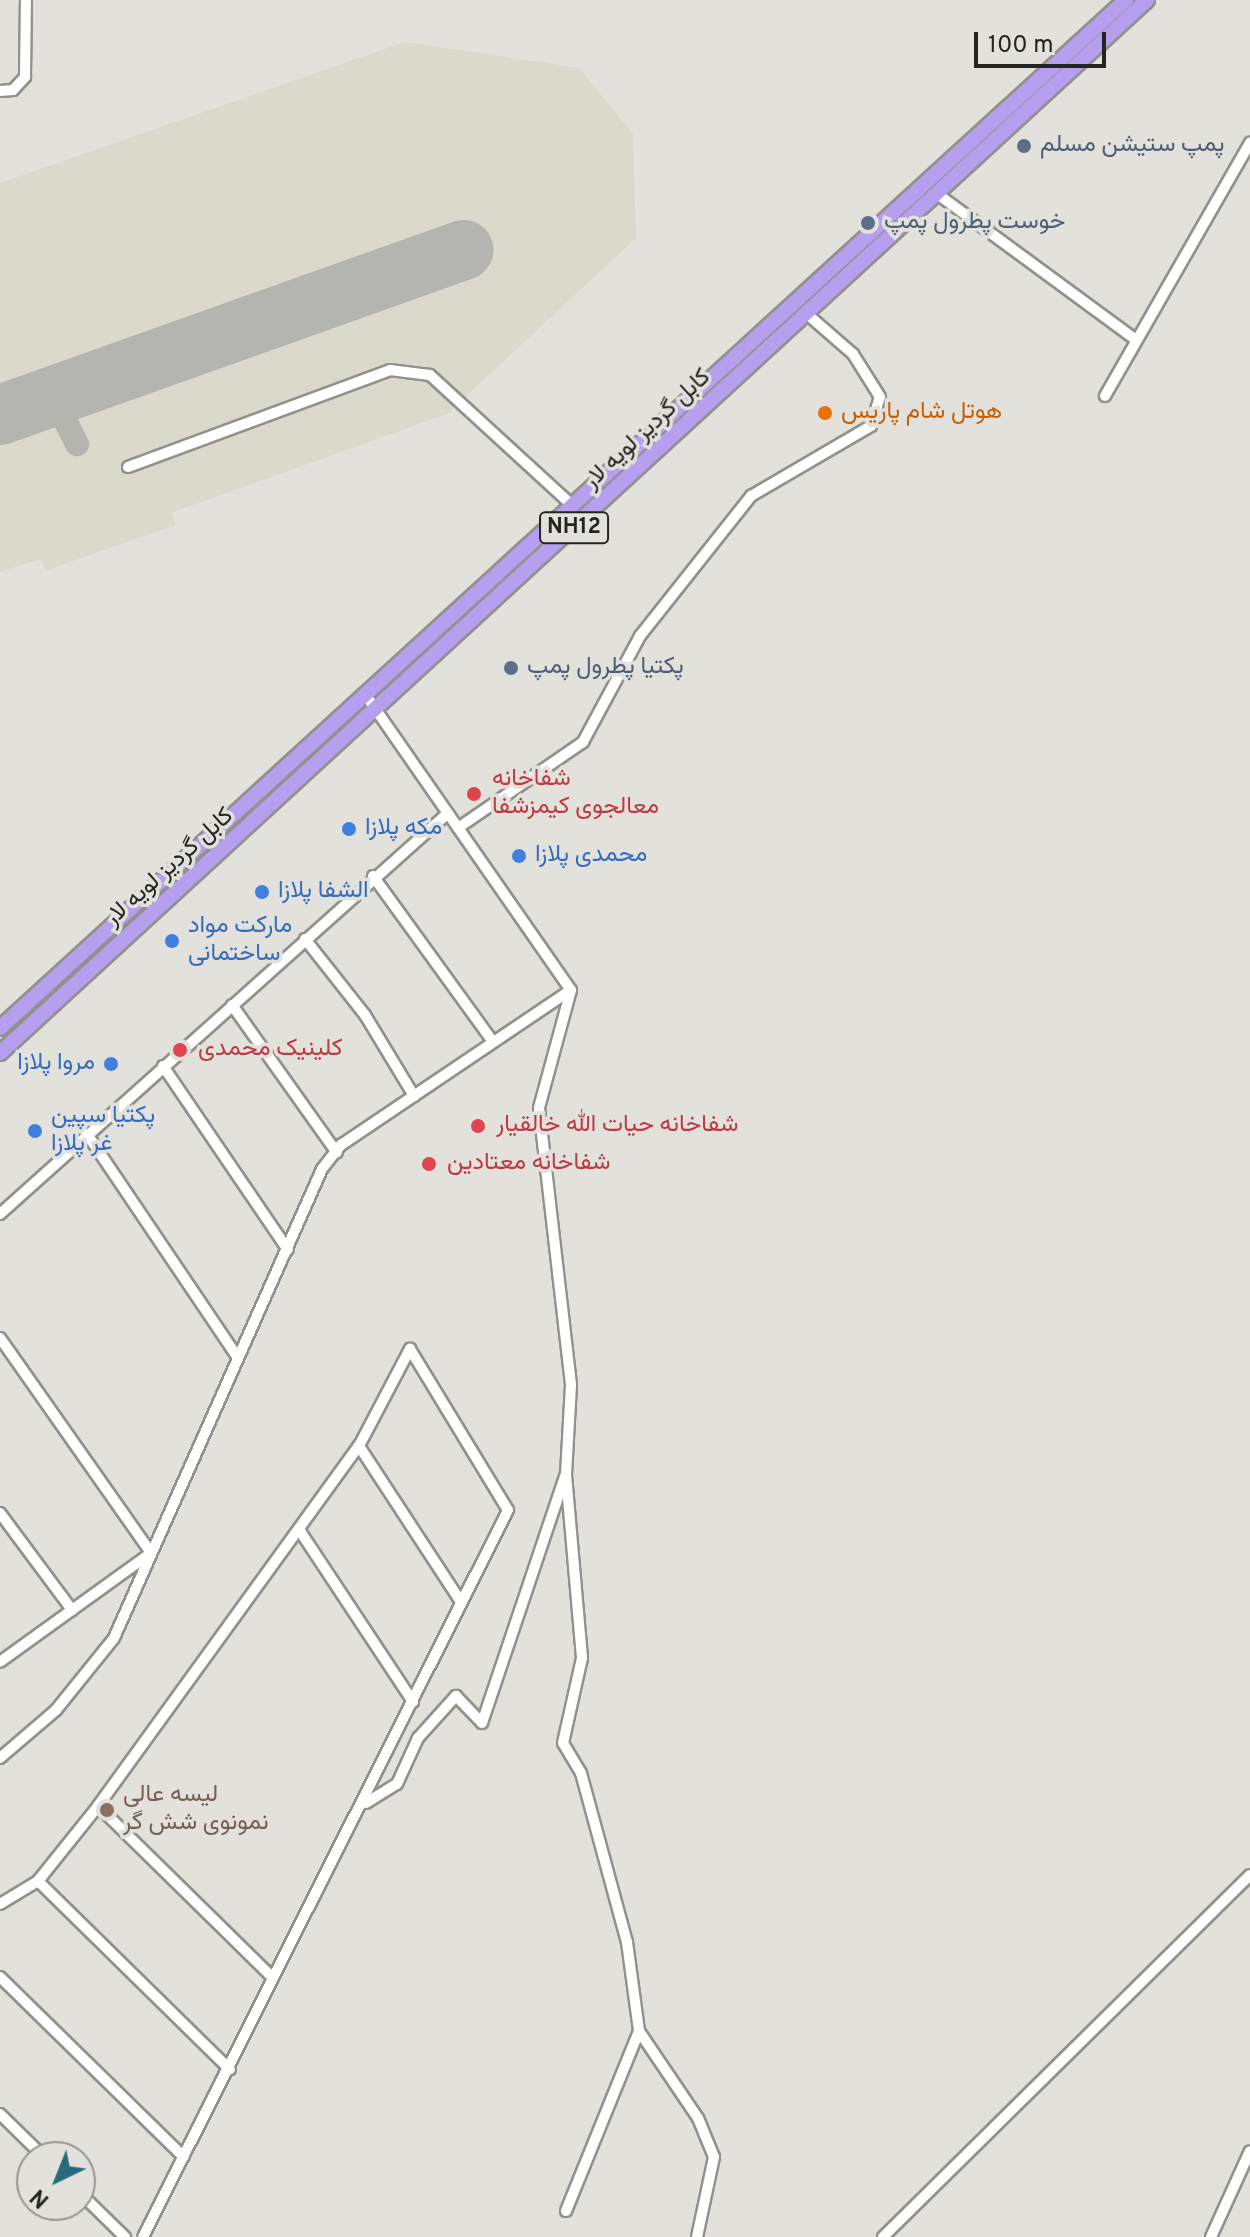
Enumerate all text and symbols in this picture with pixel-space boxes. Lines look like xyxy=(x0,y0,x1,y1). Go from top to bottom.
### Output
scale bar xyxy=(978,16,1110,66)
text: 100 m xyxy=(988,31,1054,61)
place label: پمپ ستیشن مسلم xyxy=(1040,132,1225,160)
marker: پمپ ستیشن مسلم xyxy=(1015,137,1033,155)
place label: خوست پطرول پمپ xyxy=(884,209,1065,237)
marker: خوست پطرول پمپ xyxy=(859,214,877,232)
street label: کابل گردیز لویه لار xyxy=(578,364,718,496)
place label: هوتل شام پاریس xyxy=(841,399,1002,427)
marker: هوتل شام پاریس xyxy=(816,404,834,422)
road number: NH12 xyxy=(538,510,610,546)
place label: پکتیا پطرول پمپ xyxy=(527,654,684,682)
marker: پکتیا پطرول پمپ xyxy=(502,659,520,677)
place label: شفاخانه معالجوی کیمزشفا xyxy=(492,766,659,822)
marker: شفاخانه معالجوی کیمزشفا xyxy=(463,783,485,805)
street label: کابل گردیز لویه لار xyxy=(100,803,240,933)
place label: مکه پلازا xyxy=(365,815,442,843)
marker: مکه پلازا xyxy=(340,820,358,838)
place label: محمدی پلازا xyxy=(535,842,647,870)
marker: محمدی پلازا xyxy=(510,847,528,865)
place label: الشفا پلازا xyxy=(278,878,369,906)
marker: الشفا پلازا xyxy=(253,883,271,901)
place label: مارکت مواد ساختمانی xyxy=(188,913,292,969)
marker: مارکت مواد ساختمانی xyxy=(163,932,181,950)
place label: کلینیک محمدی xyxy=(198,1036,343,1064)
marker: کلینیک محمدی xyxy=(169,1039,191,1061)
place label: مروا پلازا xyxy=(17,1050,95,1078)
marker: مروا پلازا xyxy=(102,1055,120,1073)
place label: پکتیا سپین غر پلازا xyxy=(51,1103,155,1159)
place label: شفاخانه حیات الله خالقیار xyxy=(496,1112,738,1140)
marker: شفاخانه حیات الله خالقیار xyxy=(467,1115,489,1137)
marker: پکتیا سپین غر پلازا xyxy=(26,1122,44,1140)
place label: شفاخانه معتادین xyxy=(447,1150,611,1178)
marker: شفاخانه معتادین xyxy=(418,1153,440,1175)
place label: لیسه عالی نمونوی شش گر xyxy=(123,1782,269,1838)
marker: لیسه عالی نمونوی شش گر xyxy=(98,1801,116,1819)
north arrow xyxy=(16,2141,96,2221)
text: N xyxy=(26,2182,56,2213)

